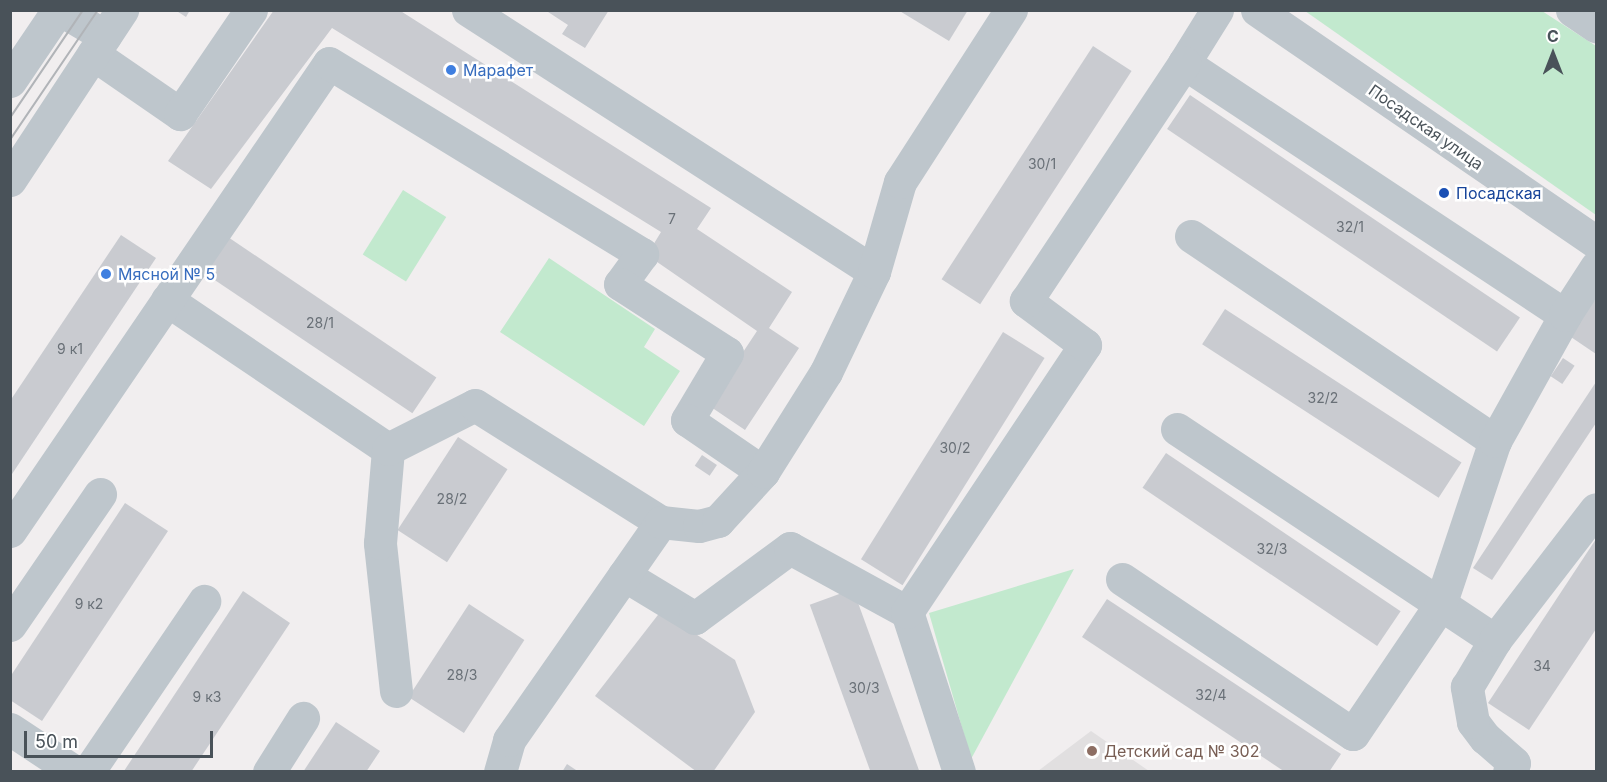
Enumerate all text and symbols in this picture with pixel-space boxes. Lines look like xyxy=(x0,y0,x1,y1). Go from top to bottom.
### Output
north arrow xyxy=(1523,24,1583,84)
text: С xyxy=(1547,26,1559,46)
place label: Марафет xyxy=(463,60,533,80)
marker: Марафет xyxy=(444,63,458,77)
street label: Посадская улица xyxy=(1365,80,1487,174)
house number: 30/1 xyxy=(1028,156,1056,172)
place label: Посадская xyxy=(1456,183,1541,203)
marker: Посадская xyxy=(1437,186,1451,200)
house number: 7 xyxy=(668,211,676,227)
house number: 32/1 xyxy=(1336,219,1364,235)
place label: Мясной № 5 xyxy=(118,264,215,284)
marker: Мясной № 5 xyxy=(99,267,113,281)
house number: 28/1 xyxy=(306,315,334,331)
house number: 9 к1 xyxy=(57,341,83,357)
house number: 32/2 xyxy=(1308,390,1338,406)
house number: 30/2 xyxy=(939,440,971,456)
house number: 28/2 xyxy=(437,491,467,507)
house number: 32/3 xyxy=(1257,541,1287,557)
house number: 9 к2 xyxy=(75,596,103,612)
house number: 34 xyxy=(1533,658,1551,674)
house number: 28/3 xyxy=(447,667,477,683)
house number: 30/3 xyxy=(848,680,880,696)
house number: 32/4 xyxy=(1195,687,1227,703)
house number: 9 к3 xyxy=(193,689,221,705)
scale bar xyxy=(27,719,216,757)
text: 50 m xyxy=(35,731,78,752)
place label: Детский сад № 302 xyxy=(1104,741,1259,761)
marker: Детский сад № 302 xyxy=(1085,744,1099,758)

